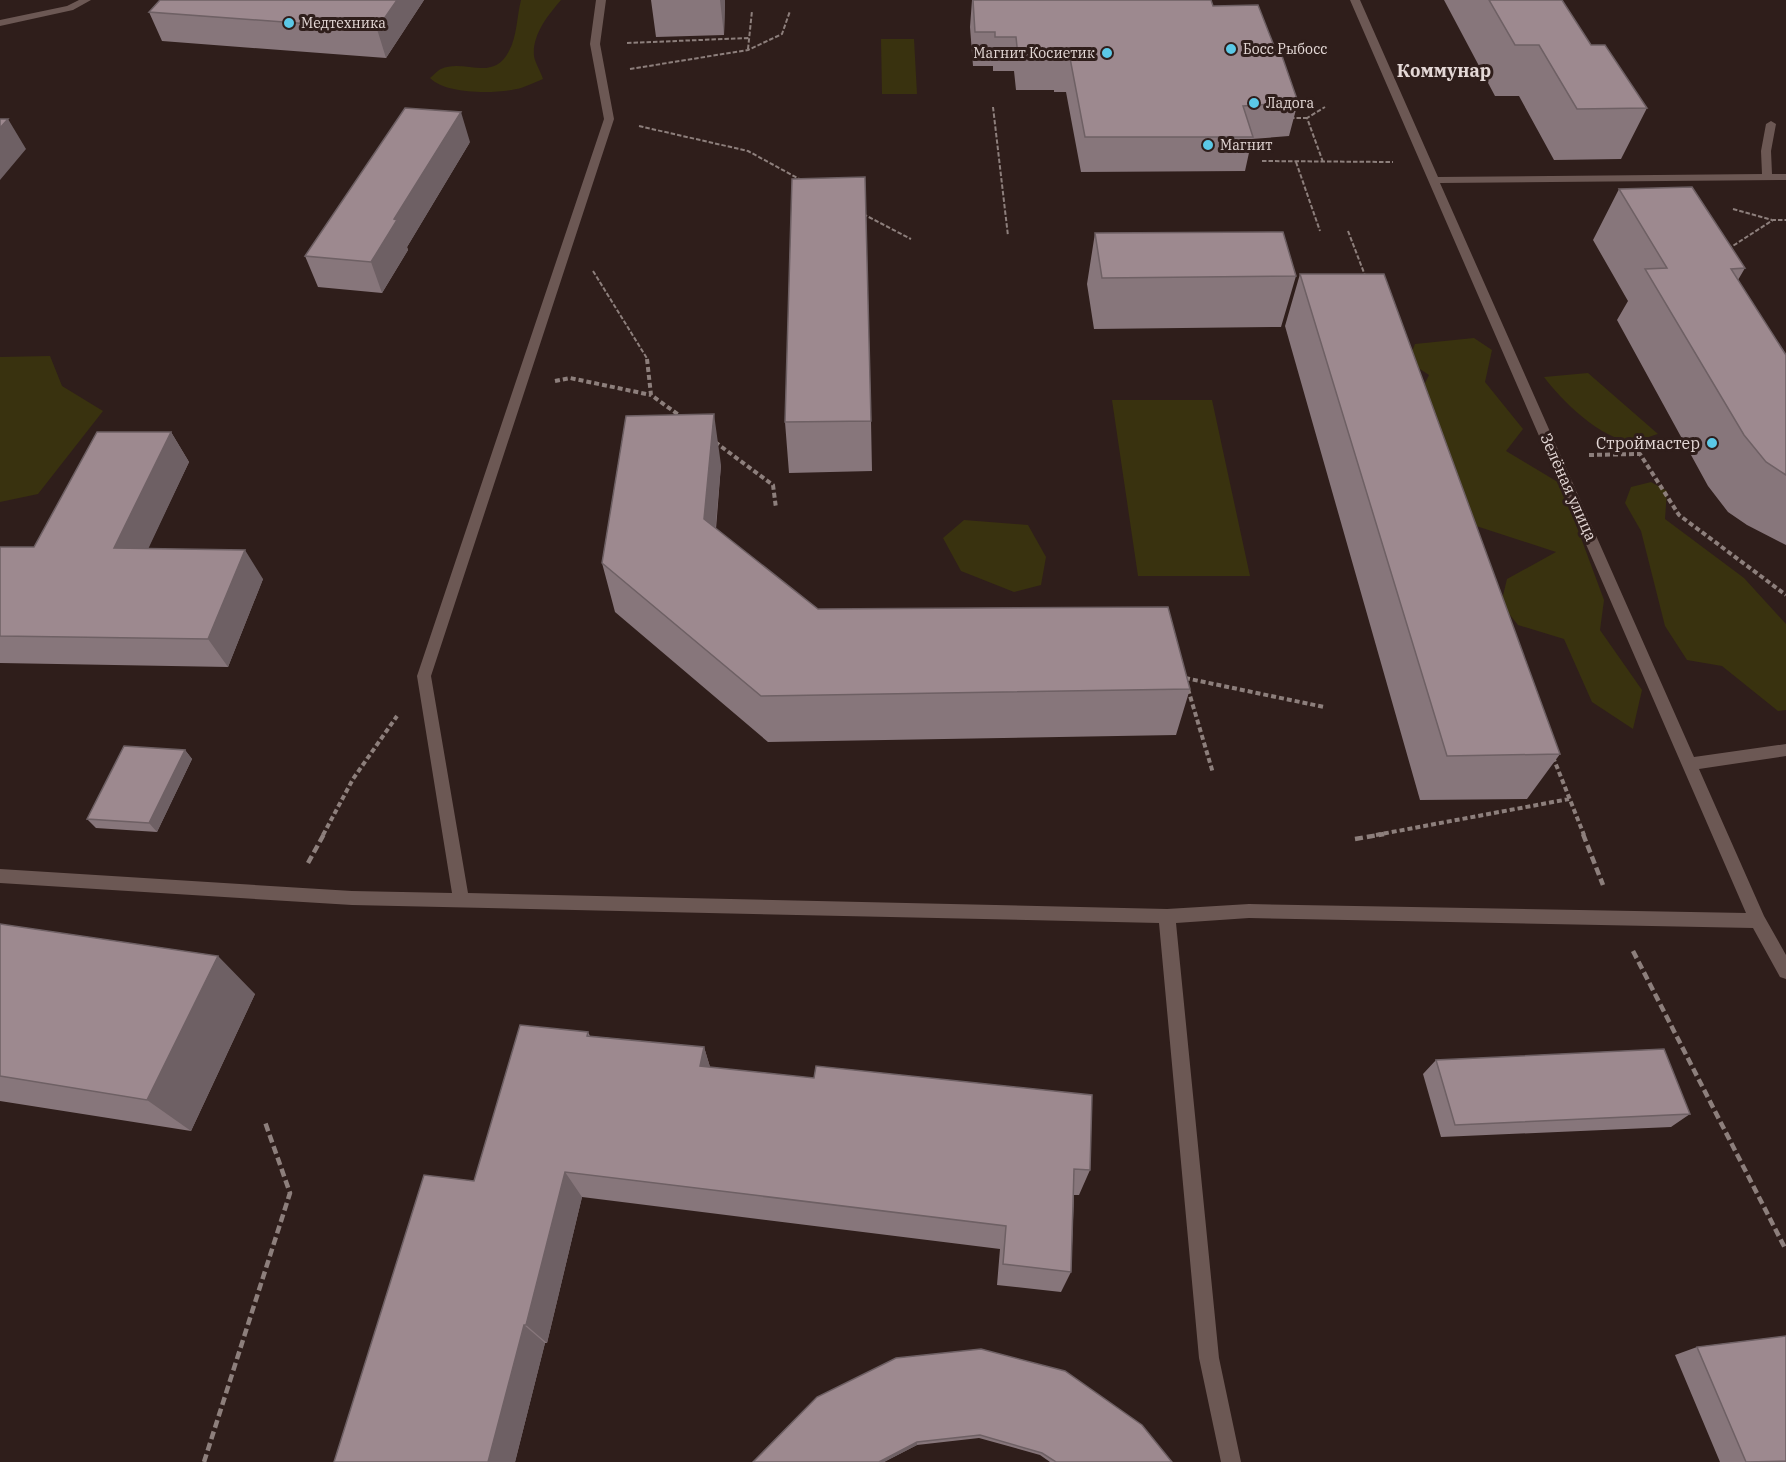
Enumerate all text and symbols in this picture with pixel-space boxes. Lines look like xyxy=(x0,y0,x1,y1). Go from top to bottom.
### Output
place label: Медтехника xyxy=(301,14,386,32)
marker: Медтехника xyxy=(282,16,296,30)
place label: Босс Рыбосс xyxy=(1243,40,1327,58)
marker: Босс Рыбосс xyxy=(1224,42,1238,56)
place label: Магнит Косиетик xyxy=(973,44,1095,62)
marker: Магнит Косиетик xyxy=(1100,46,1114,60)
district label: Коммунар xyxy=(1397,59,1491,82)
place label: Ладога xyxy=(1266,94,1314,112)
marker: Ладога xyxy=(1247,96,1261,110)
place label: Магнит xyxy=(1220,136,1272,154)
marker: Магнит xyxy=(1201,138,1215,152)
street label: Зелёная улица xyxy=(1536,430,1602,544)
place label: Строймастер xyxy=(1596,433,1700,453)
marker: Строймастер xyxy=(1705,436,1719,450)

